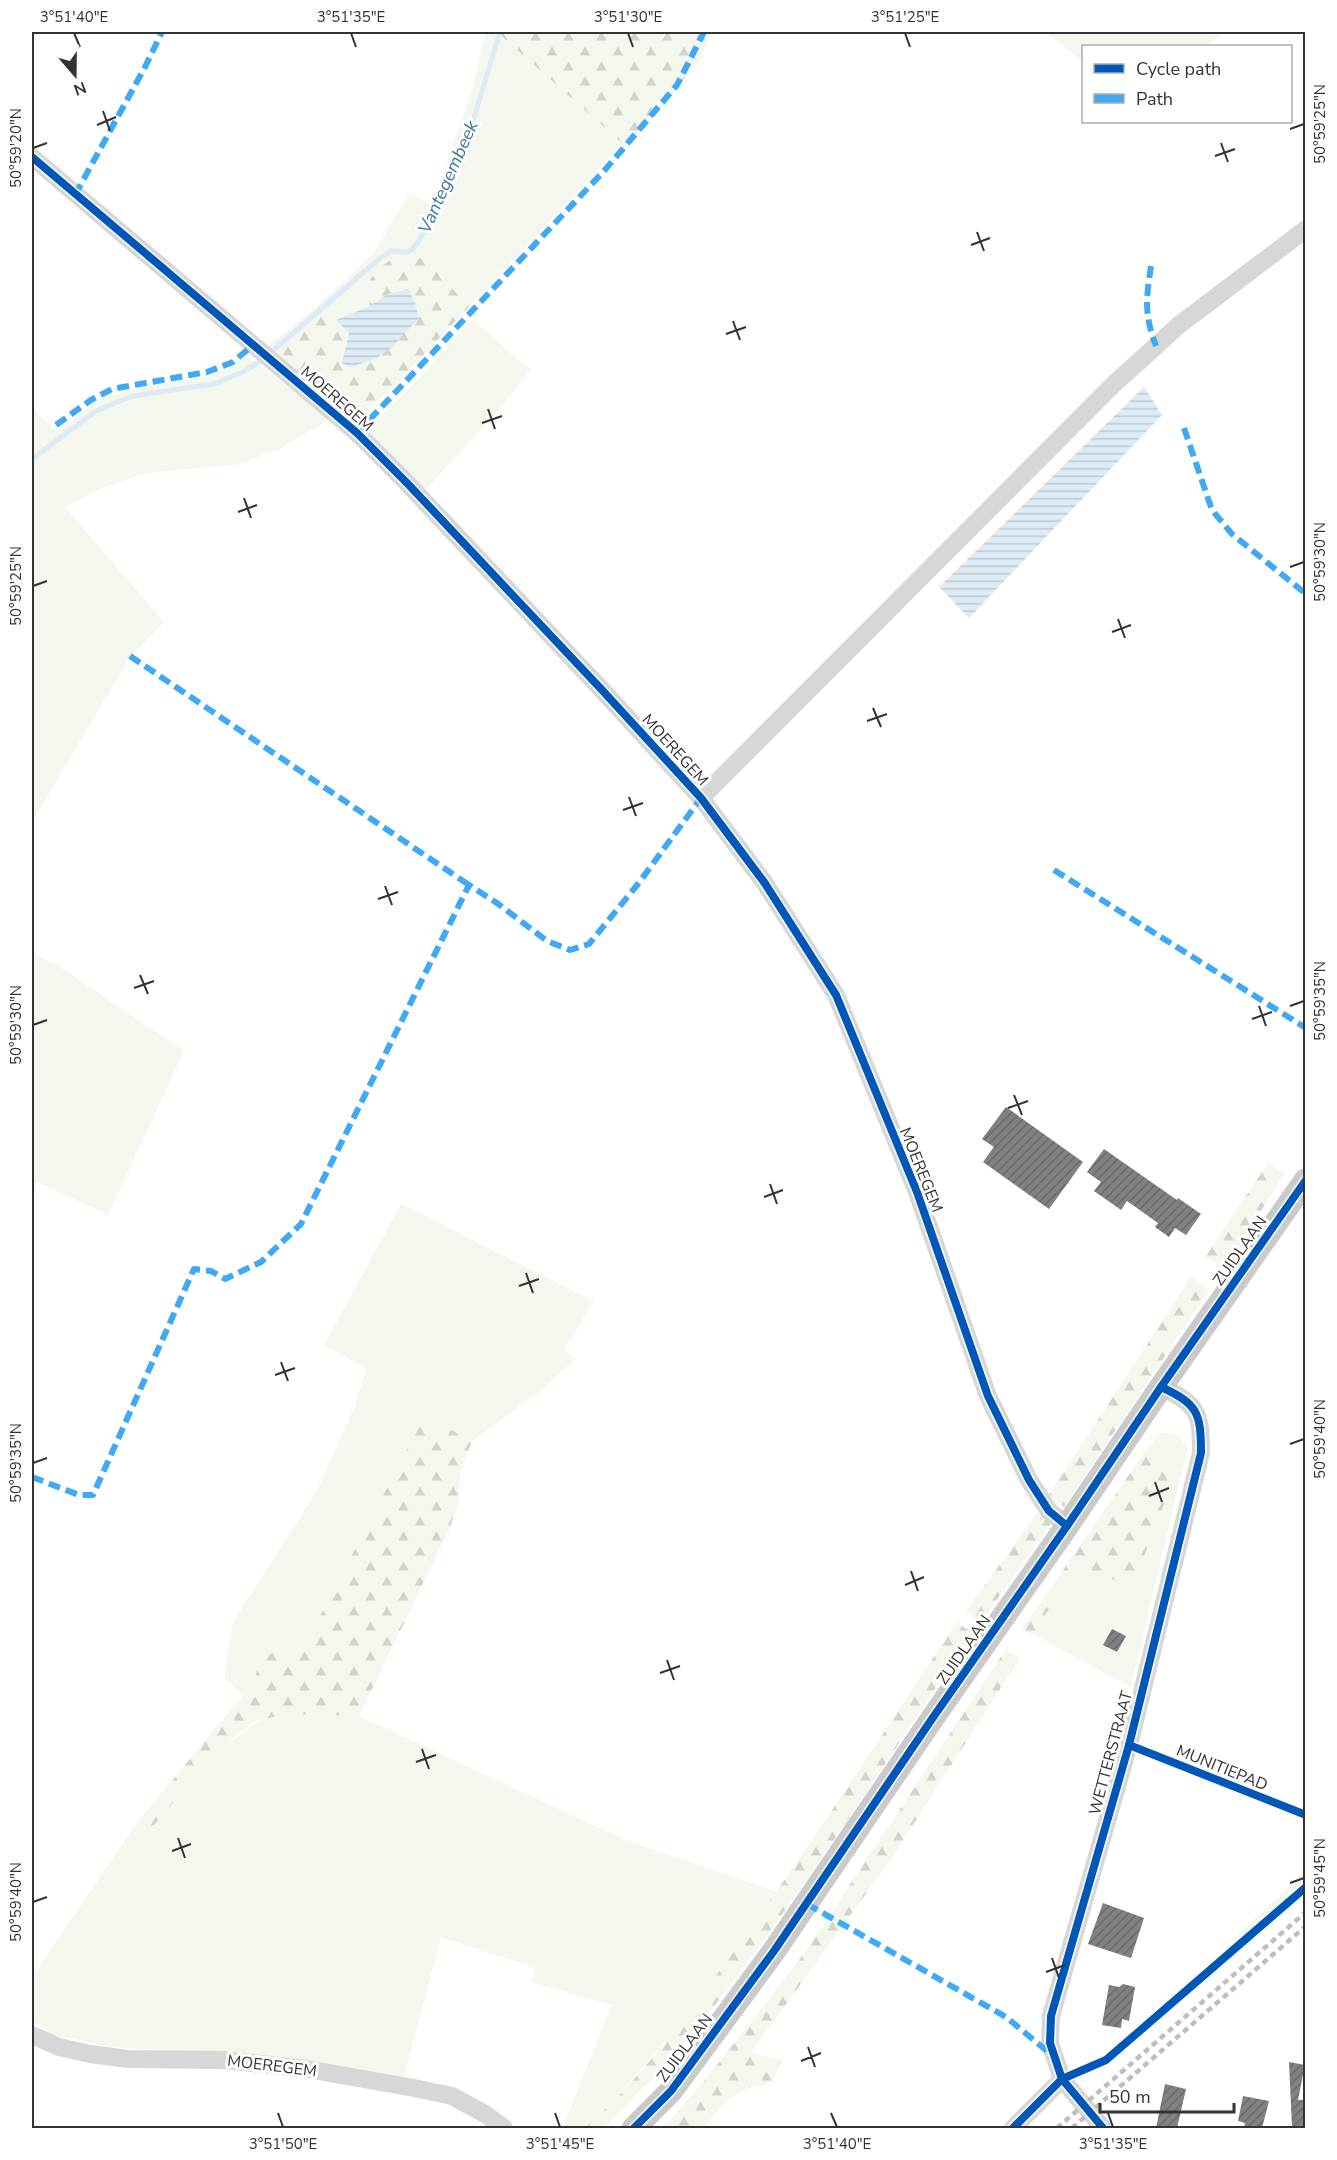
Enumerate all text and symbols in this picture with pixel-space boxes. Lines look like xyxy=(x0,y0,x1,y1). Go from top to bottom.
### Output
text: 3°51'40"E xyxy=(40,7,108,27)
text: 3°51'35"E xyxy=(317,7,385,27)
text: 3°51'30"E xyxy=(594,7,662,27)
text: 3°51'25"E xyxy=(871,7,939,27)
north arrow xyxy=(45,45,105,105)
legend xyxy=(1082,45,1292,123)
text: Cycle path xyxy=(1136,57,1221,81)
text: N xyxy=(70,76,89,101)
text: 50°59'25"N xyxy=(1310,84,1330,164)
text: Path xyxy=(1136,87,1173,111)
text: 50°59'20"N xyxy=(6,108,26,188)
water label: Vantegembeek xyxy=(412,116,484,237)
street label: MOEREGEM xyxy=(296,361,378,437)
text: 50°59'30"N xyxy=(1310,522,1330,602)
text: 50°59'25"N xyxy=(6,546,26,626)
street label: MOEREGEM xyxy=(637,709,713,791)
text: 50°59'35"N xyxy=(1310,961,1330,1041)
text: 50°59'30"N xyxy=(6,985,26,1065)
street label: MOEREGEM xyxy=(894,1124,948,1216)
street label: ZUIDLAAN xyxy=(1208,1212,1272,1290)
text: 50°59'40"N xyxy=(1310,1399,1330,1479)
text: 50°59'35"N xyxy=(6,1423,26,1503)
street label: ZUIDLAAN xyxy=(932,1611,996,1689)
street label: WETTERSTRAAT xyxy=(1084,1688,1138,1818)
street label: MUNITIEPAD xyxy=(1173,1740,1271,1796)
text: 50°59'45"N xyxy=(1310,1838,1330,1918)
text: 50°59'40"N xyxy=(6,1862,26,1942)
street label: ZUIDLAAN xyxy=(652,2009,718,2087)
street label: MOEREGEM xyxy=(226,2050,318,2082)
scale bar xyxy=(1100,2076,1234,2114)
text: 50 m xyxy=(1109,2085,1151,2109)
text: 3°51'50"E xyxy=(249,2134,317,2154)
text: 3°51'45"E xyxy=(526,2134,594,2154)
text: 3°51'40"E xyxy=(803,2134,871,2154)
text: 3°51'35"E xyxy=(1079,2134,1147,2154)

